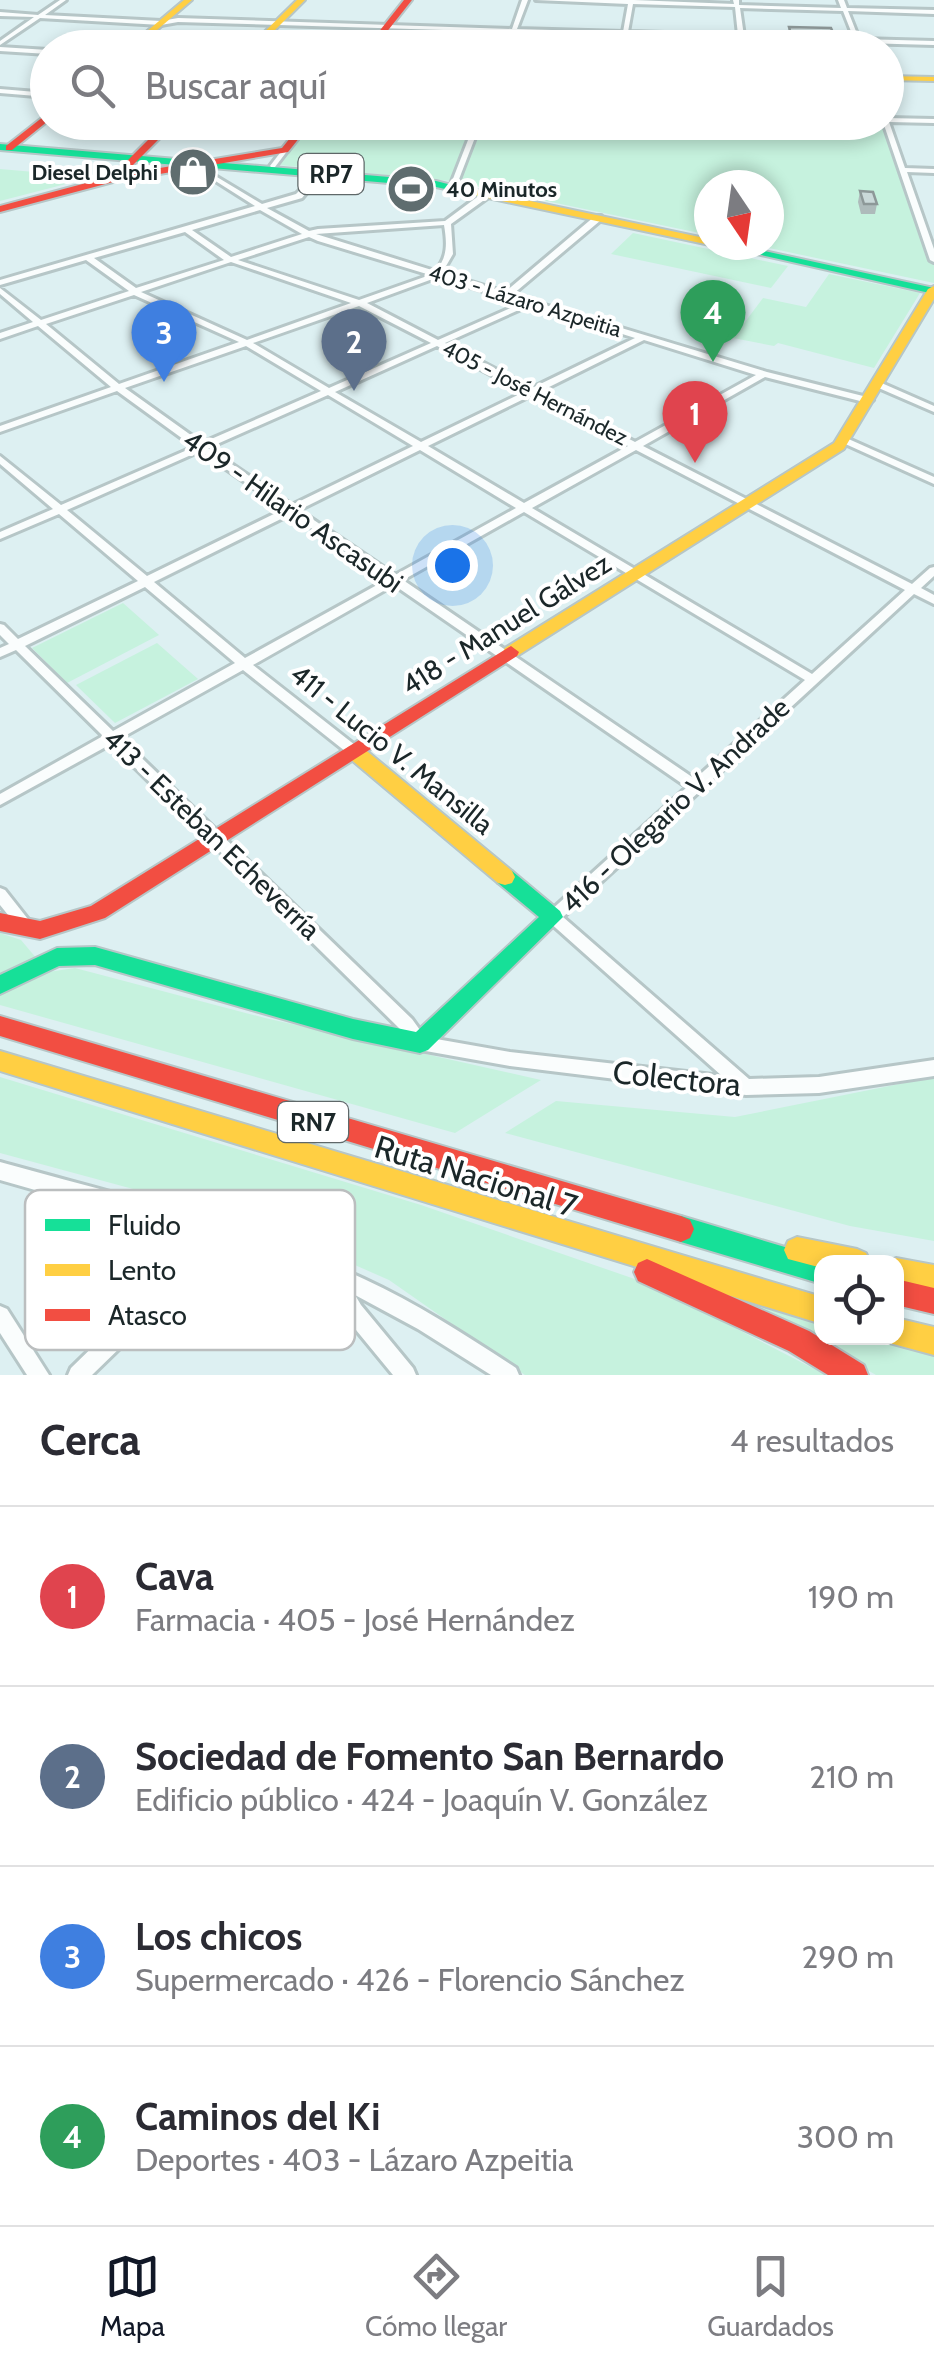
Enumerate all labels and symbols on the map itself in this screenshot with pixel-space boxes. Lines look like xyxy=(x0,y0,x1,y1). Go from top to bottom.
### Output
shop icon: Diesel Delphi xyxy=(167,146,219,198)
road number: RP7 xyxy=(298,154,364,194)
place label: Diesel Delphi xyxy=(32,159,158,186)
sports icon: 40 Minutos xyxy=(385,163,437,215)
north arrow xyxy=(694,170,784,260)
place label: 40 Minutos xyxy=(446,176,557,203)
street label: 403 - Lázaro Azpeitia xyxy=(425,259,625,343)
pin: 4 xyxy=(680,280,746,362)
pin: 3 xyxy=(132,300,196,382)
pin: 2 xyxy=(322,308,386,391)
street label: 405 - José Hernández xyxy=(438,335,632,451)
pin: 1 xyxy=(662,380,728,463)
street label: 409 - Hilario Ascasubi xyxy=(176,422,410,600)
your location xyxy=(427,540,478,591)
street label: 418 - Manuel Gálvez xyxy=(395,546,617,702)
street label: 411 - Lucio V. Mansilla xyxy=(284,657,501,842)
street label: 416 - Olegario V. Andrade xyxy=(554,690,796,920)
street label: 413 - Esteban Echeverría xyxy=(96,722,328,947)
street label: Colectora xyxy=(611,1052,744,1104)
road number: RN7 xyxy=(278,1102,348,1142)
street label: Ruta Nacional 7 xyxy=(370,1127,582,1225)
legend xyxy=(25,1190,355,1350)
text: Fluido xyxy=(108,1208,181,1242)
text: Lento xyxy=(108,1253,176,1287)
text: Atasco xyxy=(108,1298,187,1332)

